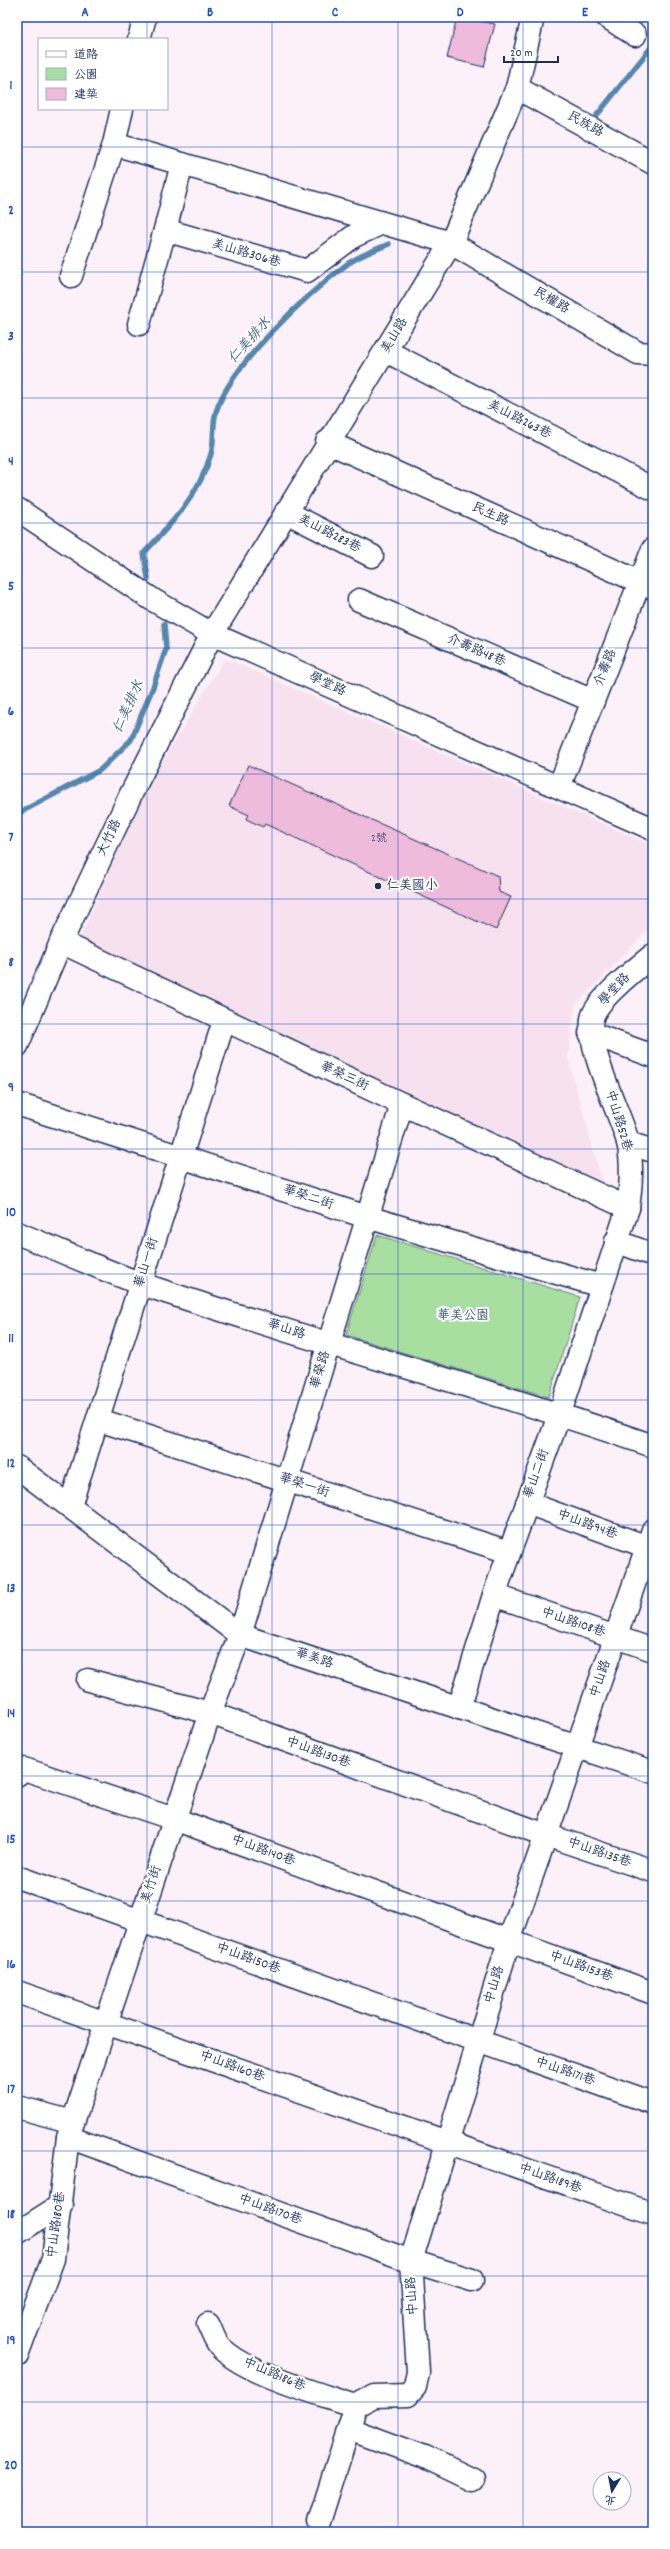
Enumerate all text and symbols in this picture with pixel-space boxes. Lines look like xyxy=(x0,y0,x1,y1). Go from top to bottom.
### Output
text: A xyxy=(81,4,89,23)
text: B xyxy=(207,4,213,23)
text: C xyxy=(332,4,339,23)
text: D xyxy=(457,4,464,23)
text: E xyxy=(582,4,589,23)
legend xyxy=(38,38,168,110)
scale bar xyxy=(504,38,558,64)
text: 20 m xyxy=(510,45,533,62)
text: 道路 xyxy=(74,47,98,64)
text: 公園 xyxy=(74,67,98,84)
text: 1 xyxy=(10,77,13,96)
text: 建築 xyxy=(74,87,98,104)
street label: 民族路 xyxy=(563,107,607,143)
text: 2 xyxy=(8,202,14,221)
street label: 美山路306巷 xyxy=(209,235,283,273)
street label: 民權路 xyxy=(529,283,573,319)
water label: 仁美排水 xyxy=(224,313,277,368)
street label: 美山路 xyxy=(377,314,413,358)
text: 3 xyxy=(8,328,14,347)
street label: 美山路263巷 xyxy=(484,396,554,444)
text: 4 xyxy=(8,453,14,472)
street label: 民生路 xyxy=(468,498,512,532)
street label: 美山路283巷 xyxy=(294,510,364,558)
text: 5 xyxy=(8,578,14,597)
street label: 介壽路48巷 xyxy=(443,630,509,672)
street label: 介壽路 xyxy=(590,646,622,690)
street label: 學堂路 xyxy=(305,668,349,702)
water label: 仁美排水 xyxy=(108,676,150,737)
text: 6 xyxy=(8,703,15,722)
street label: 大竹路 xyxy=(93,816,127,860)
text: 7 xyxy=(9,829,14,848)
house number: 2號 xyxy=(371,831,387,847)
place label: 仁美國小 xyxy=(386,877,438,896)
marker: 仁美國小 xyxy=(373,881,383,891)
text: 8 xyxy=(8,954,14,973)
street label: 學堂路 xyxy=(595,969,635,1011)
street label: 華榮三街 xyxy=(316,1057,372,1097)
text: 9 xyxy=(8,1079,14,1098)
street label: 中山路52巷 xyxy=(600,1088,636,1154)
street label: 華榮二街 xyxy=(280,1181,336,1215)
text: 10 xyxy=(6,1204,16,1223)
street label: 華山一街 xyxy=(130,1235,164,1291)
park label: 華美公園 xyxy=(437,1307,489,1326)
street label: 華山路 xyxy=(265,1315,307,1345)
text: 11 xyxy=(8,1330,14,1349)
street label: 華榮路 xyxy=(306,1349,336,1391)
street label: 華山二街 xyxy=(519,1446,555,1502)
text: 12 xyxy=(7,1455,16,1474)
street label: 華榮一街 xyxy=(276,1469,332,1503)
street label: 中山路94巷 xyxy=(554,1505,620,1545)
text: 13 xyxy=(7,1580,16,1599)
street label: 中山路108巷 xyxy=(538,1603,608,1643)
street label: 華美路 xyxy=(293,1644,335,1674)
street label: 中山路 xyxy=(586,1657,616,1701)
text: 14 xyxy=(7,1705,15,1724)
street label: 中山路130巷 xyxy=(283,1732,353,1774)
text: 15 xyxy=(7,1831,15,1850)
street label: 中山路140巷 xyxy=(228,1831,298,1871)
street label: 中山路135巷 xyxy=(564,1833,634,1873)
street label: 美竹街 xyxy=(137,1864,167,1906)
street label: 中山路150巷 xyxy=(213,1938,283,1980)
street label: 中山路153巷 xyxy=(546,1947,616,1987)
text: 16 xyxy=(6,1956,16,1975)
street label: 中山路 xyxy=(480,1964,510,2006)
street label: 中山路160巷 xyxy=(197,2046,267,2088)
street label: 中山路171巷 xyxy=(532,2053,598,2091)
text: 17 xyxy=(7,2081,15,2100)
street label: 中山路189巷 xyxy=(516,2159,584,2199)
street label: 中山路180巷 xyxy=(43,2190,71,2260)
street label: 中山路170巷 xyxy=(235,2190,305,2230)
text: 18 xyxy=(7,2206,15,2225)
street label: 中山路 xyxy=(402,2276,424,2316)
text: 19 xyxy=(7,2332,15,2351)
street label: 中山路186巷 xyxy=(240,2353,308,2397)
text: 20 xyxy=(5,2457,17,2476)
north arrow xyxy=(592,2471,632,2511)
text: 北 xyxy=(604,2490,617,2508)

